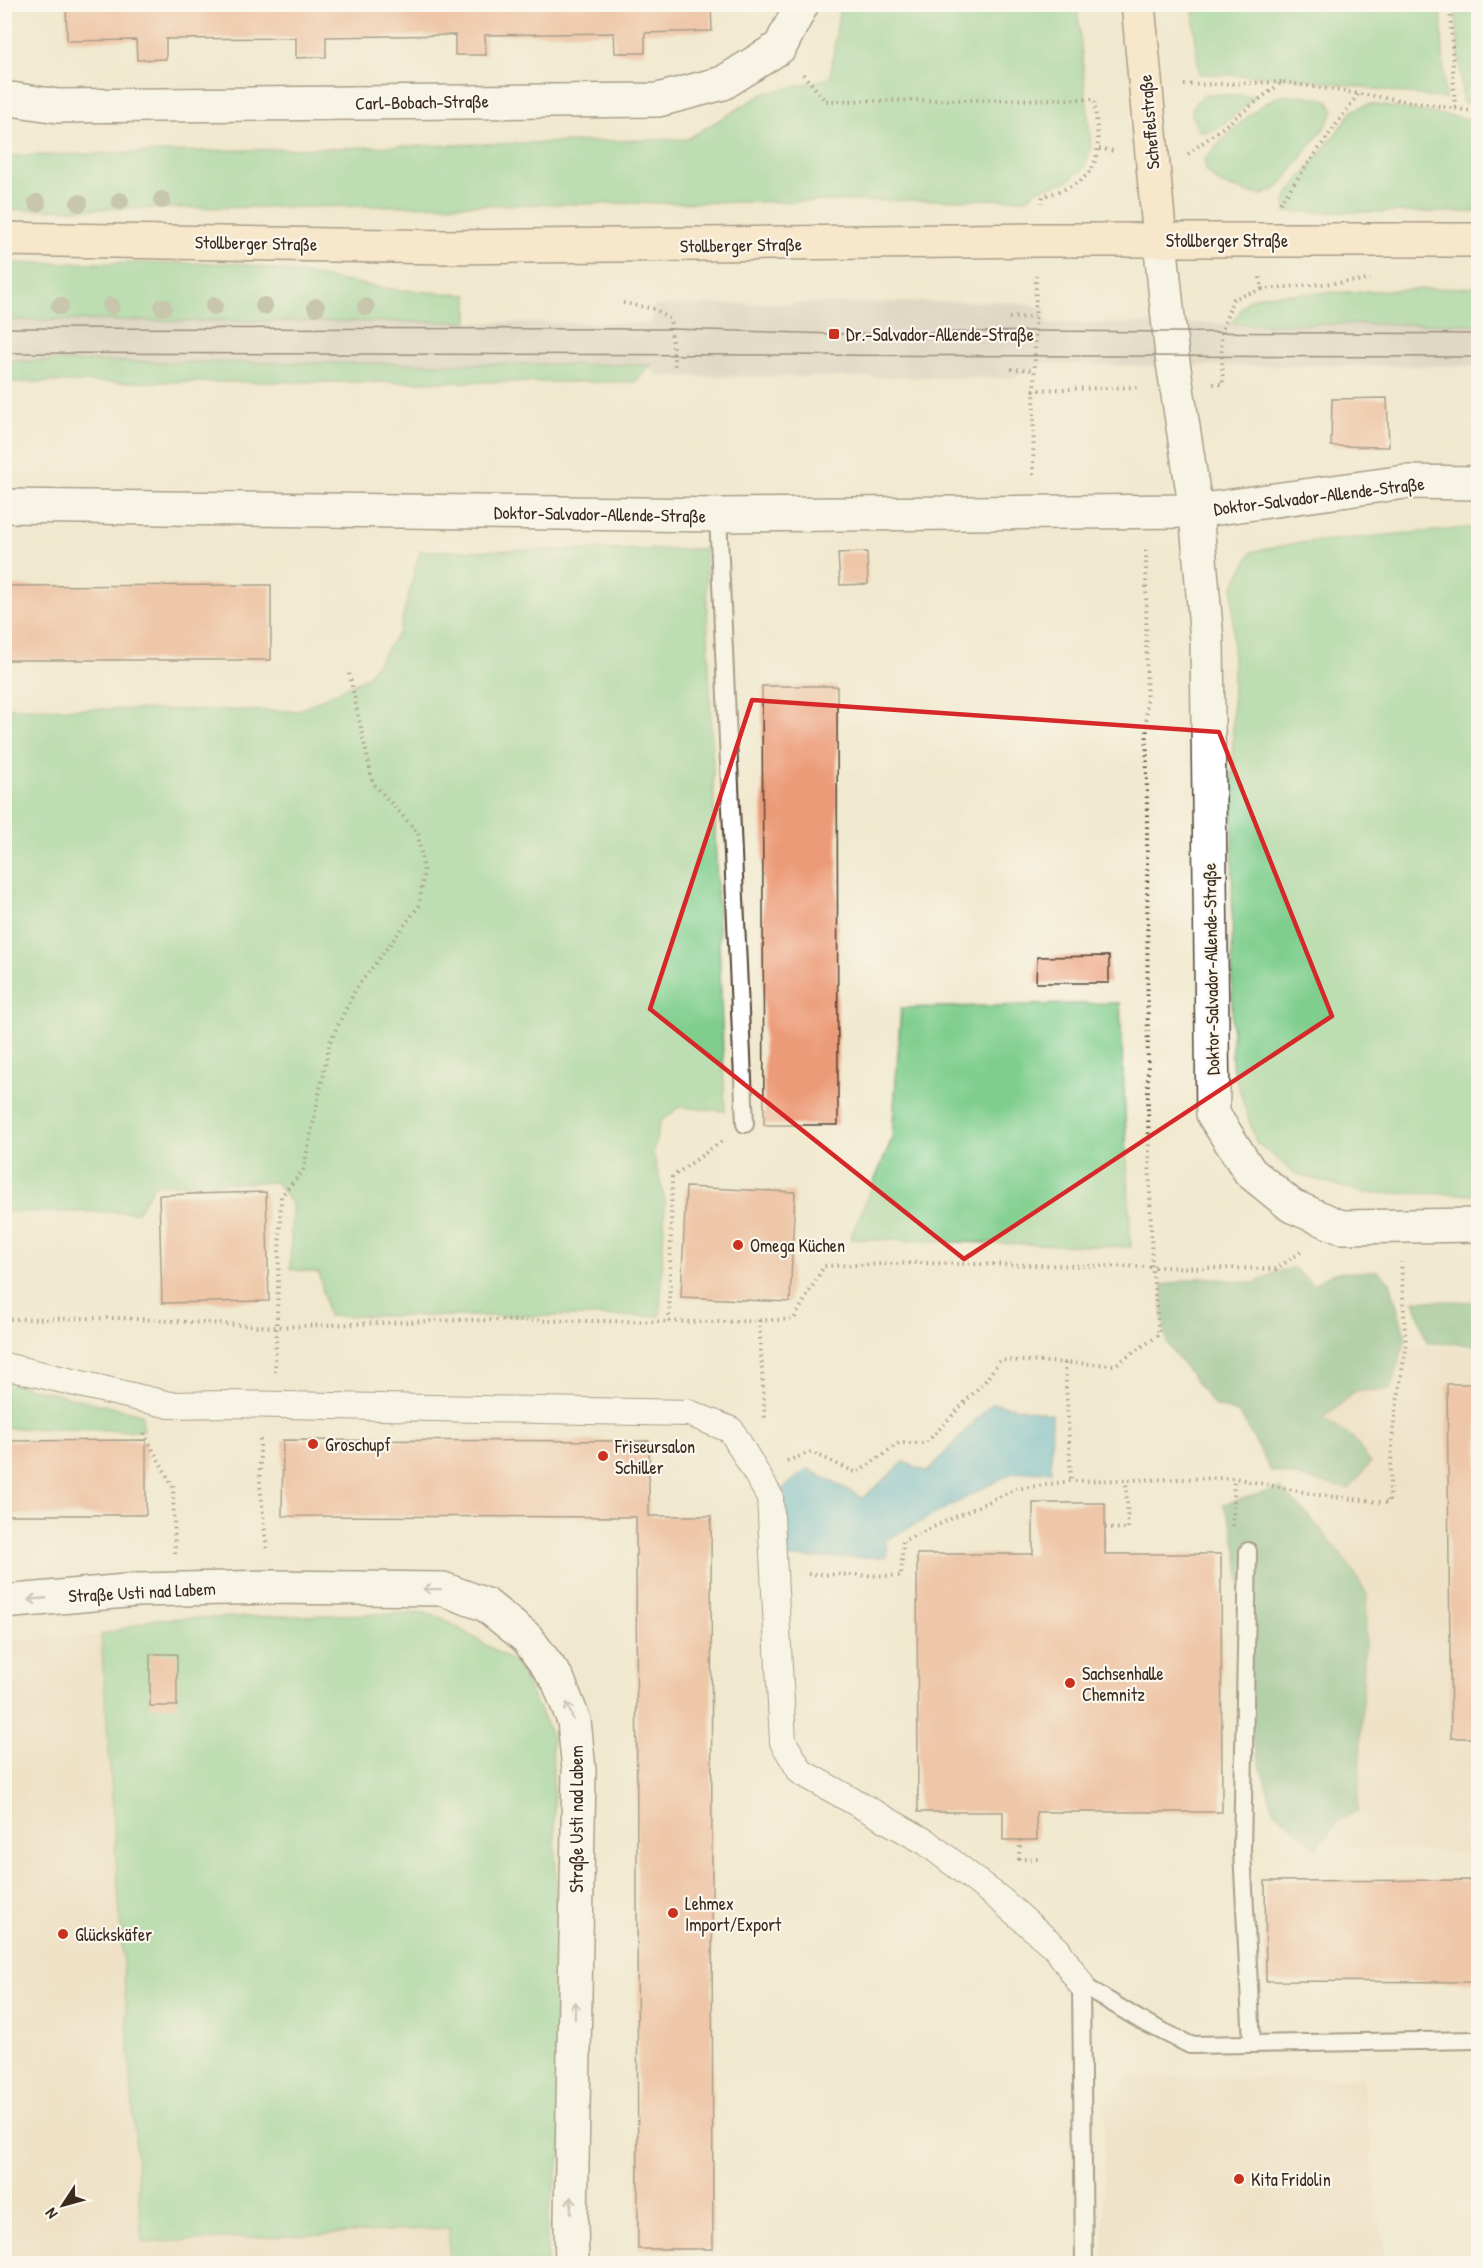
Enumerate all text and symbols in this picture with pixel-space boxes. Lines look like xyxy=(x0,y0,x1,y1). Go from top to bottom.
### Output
street label: Scheffelstraße xyxy=(1132,74,1166,170)
street label: Carl-Bobach-Straße xyxy=(355,88,489,116)
street label: Stollberger Straße xyxy=(1166,228,1288,253)
street label: Stollberger Straße xyxy=(195,229,317,257)
street label: Stollberger Straße xyxy=(680,231,802,259)
place label: Dr.-Salvador-Allende-Straße xyxy=(846,322,1034,347)
marker: Dr.-Salvador-Allende-Straße xyxy=(827,327,841,341)
street label: Doktor-Salvador-Allende-Straße xyxy=(1212,471,1426,521)
street label: Doktor-Salvador-Allende-Straße xyxy=(494,500,706,528)
street label: Doktor-Salvador-Allende-Straße xyxy=(1197,863,1225,1075)
place label: Omega Küchen xyxy=(750,1233,845,1258)
marker: Omega Küchen xyxy=(731,1238,745,1252)
place label: Groschupf xyxy=(325,1432,391,1457)
place label: Friseursalon Schiller xyxy=(614,1434,695,1480)
marker: Groschupf xyxy=(306,1437,320,1451)
marker: Friseursalon Schiller xyxy=(596,1449,610,1463)
street label: Straße Usti nad Labem xyxy=(68,1576,216,1608)
one-way arrow xyxy=(422,1583,442,1595)
one-way arrow xyxy=(28,1594,48,1605)
place label: Sachsenhalle Chemnitz xyxy=(1082,1661,1164,1707)
marker: Sachsenhalle Chemnitz xyxy=(1063,1676,1077,1690)
one-way arrow xyxy=(564,1702,575,1721)
street label: Straße Usti nad Labem xyxy=(564,1745,589,1893)
place label: Lehmex Import/Export xyxy=(685,1891,782,1937)
marker: Lehmex Import/Export xyxy=(666,1906,680,1920)
place label: Glückskäfer xyxy=(75,1922,152,1947)
marker: Glückskäfer xyxy=(56,1927,70,1941)
one-way arrow xyxy=(569,2001,580,2021)
place label: Kita Fridolin xyxy=(1251,2167,1331,2192)
marker: Kita Fridolin xyxy=(1232,2172,1246,2186)
north arrow xyxy=(33,2175,93,2235)
one-way arrow xyxy=(565,2196,577,2216)
text: N xyxy=(39,2204,62,2224)

